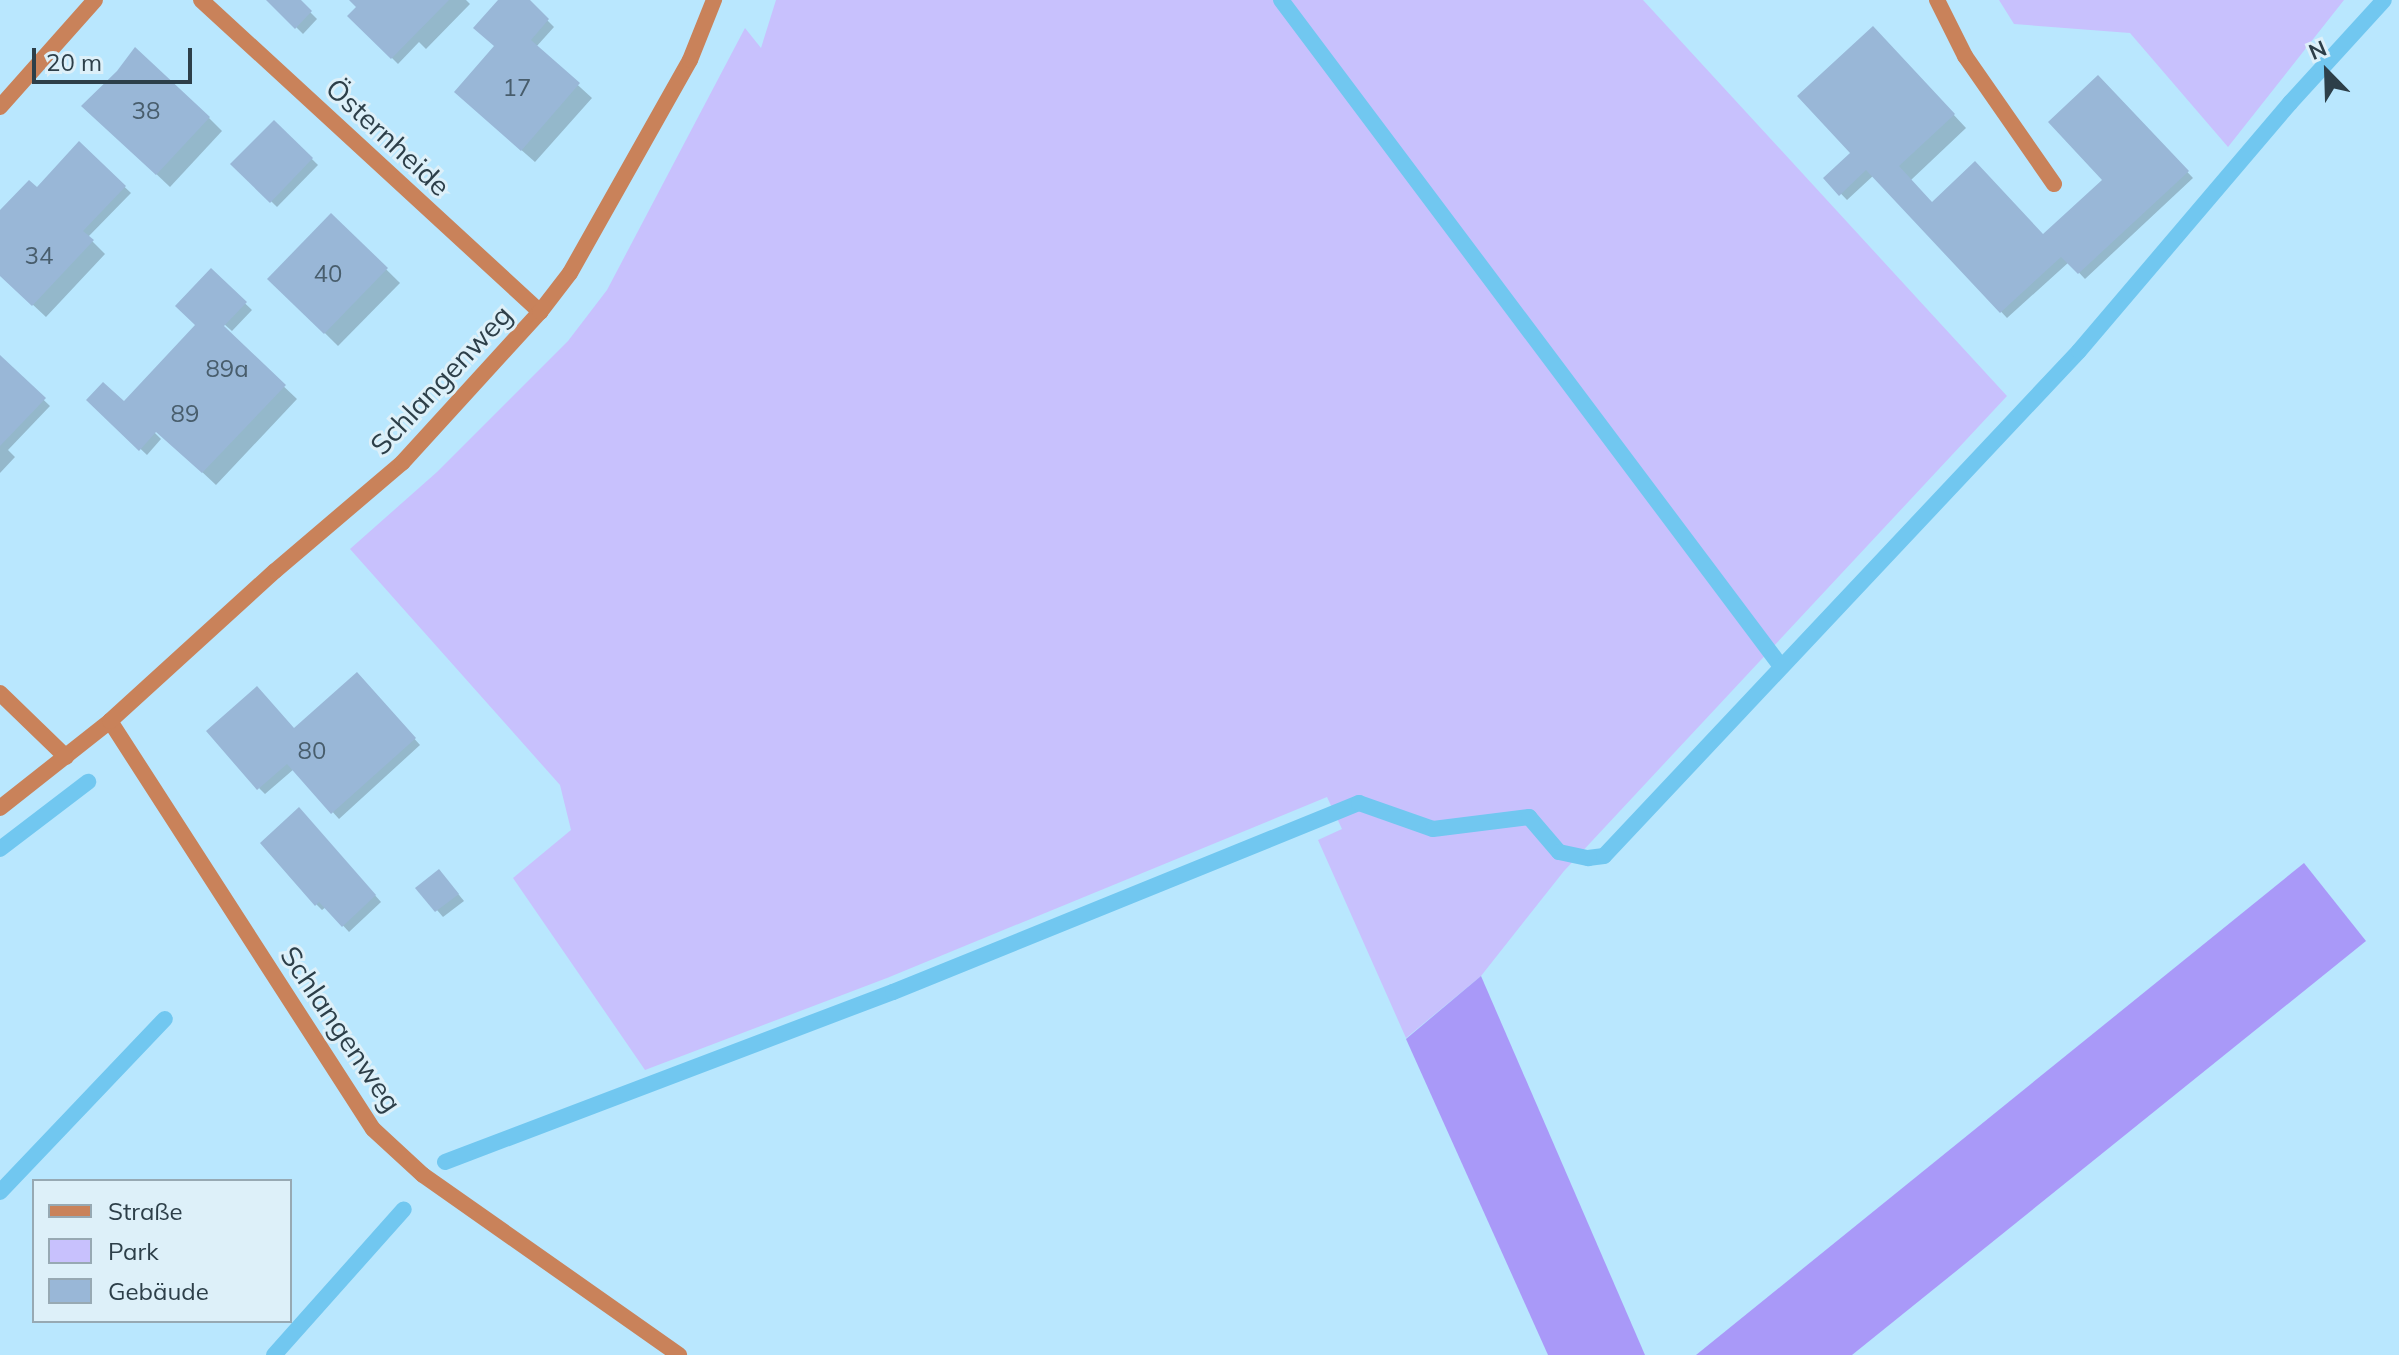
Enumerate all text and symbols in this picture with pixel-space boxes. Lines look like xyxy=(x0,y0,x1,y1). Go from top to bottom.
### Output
scale bar xyxy=(36,32,196,82)
north arrow xyxy=(2287,32,2367,112)
text: N xyxy=(2305,34,2331,66)
text: 20 m xyxy=(46,47,102,77)
street label: Östernheide xyxy=(319,71,457,203)
house number: 17 xyxy=(503,74,531,102)
house number: 38 xyxy=(132,97,160,125)
house number: 34 xyxy=(25,242,53,270)
house number: 40 xyxy=(314,260,342,288)
street label: Schlangenweg xyxy=(363,298,519,462)
house number: 89a xyxy=(205,355,249,383)
house number: 89 xyxy=(171,400,199,428)
house number: 80 xyxy=(298,737,326,765)
street label: Schlangenweg xyxy=(273,940,409,1118)
legend xyxy=(32,1179,292,1323)
text: Straße xyxy=(108,1196,183,1226)
text: Park xyxy=(108,1236,159,1266)
text: Gebäude xyxy=(108,1276,209,1306)

